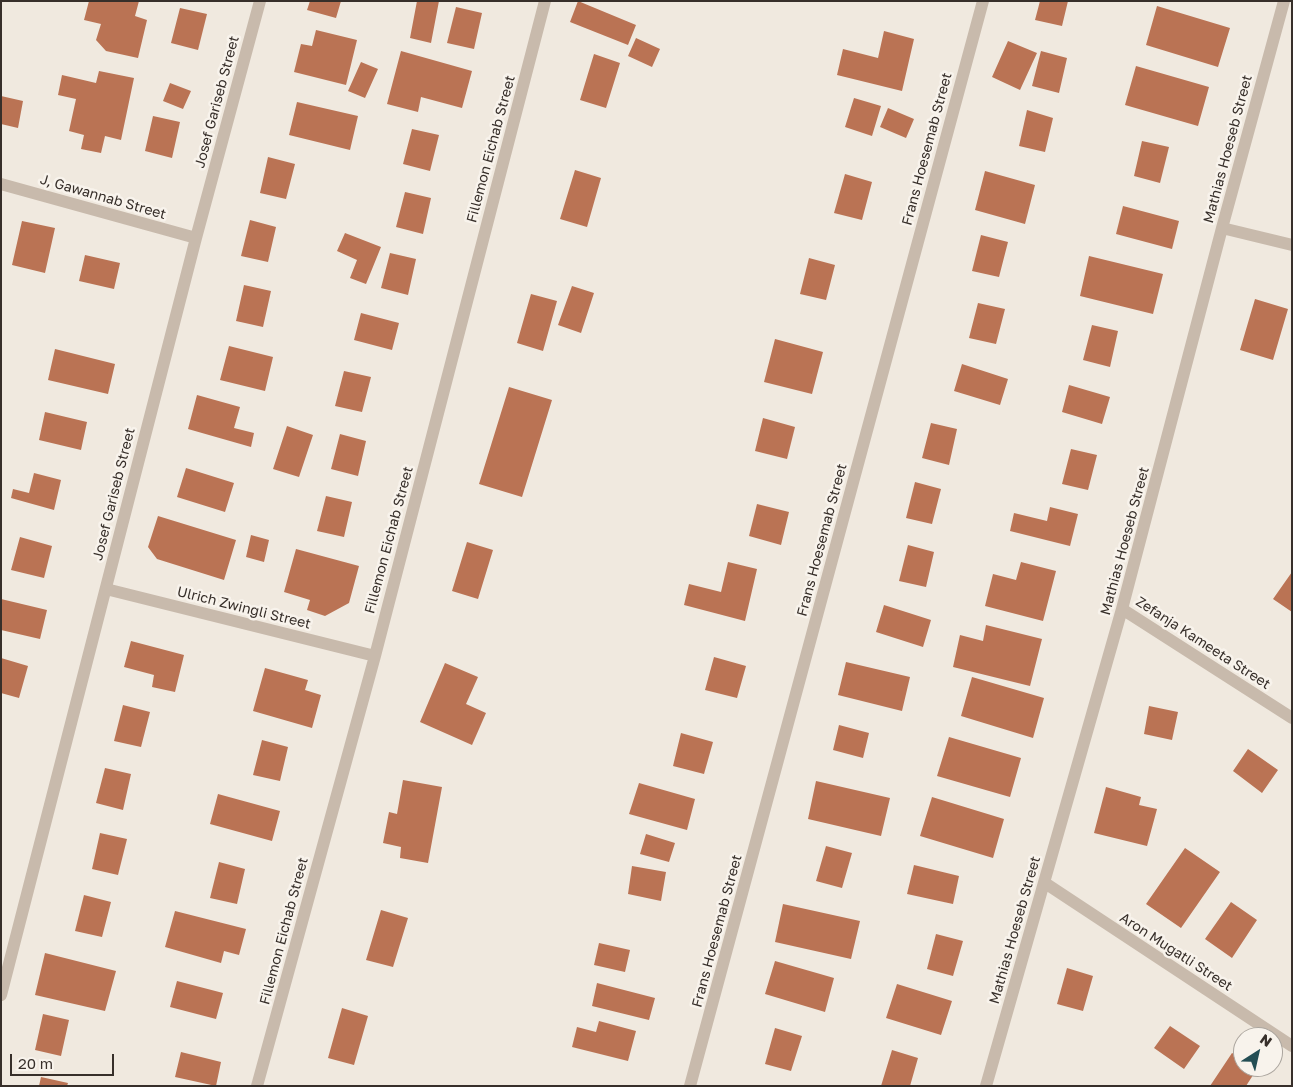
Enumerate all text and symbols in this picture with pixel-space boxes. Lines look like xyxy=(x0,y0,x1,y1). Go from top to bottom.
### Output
street label: Josef Gariseb Street xyxy=(191,34,243,170)
street label: Frans Hoesemab Street xyxy=(898,71,956,227)
street label: Fillemon Eichab Street xyxy=(463,73,519,225)
street label: Mathias Hoeseb Street xyxy=(1200,73,1256,225)
street label: J, Gawannab Street xyxy=(38,171,168,223)
street label: Josef Gariseb Street xyxy=(89,426,139,562)
street label: Frans Hoesemab Street xyxy=(793,462,851,618)
street label: Fillemon Eichab Street xyxy=(361,464,417,616)
street label: Mathias Hoeseb Street xyxy=(1097,465,1153,617)
street label: Ulrich Zwingli Street xyxy=(175,583,313,633)
street label: Zefanja Kameeta Street xyxy=(1133,593,1273,693)
street label: Frans Hoesemab Street xyxy=(688,853,746,1009)
street label: Mathias Hoeseb Street xyxy=(986,854,1044,1006)
street label: Fillemon Eichab Street xyxy=(256,855,312,1007)
street label: Aron Mugatli Street xyxy=(1117,909,1235,995)
north arrow xyxy=(1233,1027,1283,1077)
text: N xyxy=(1257,1030,1276,1050)
scale bar xyxy=(12,1044,116,1076)
text: 20 m xyxy=(18,1054,53,1072)

